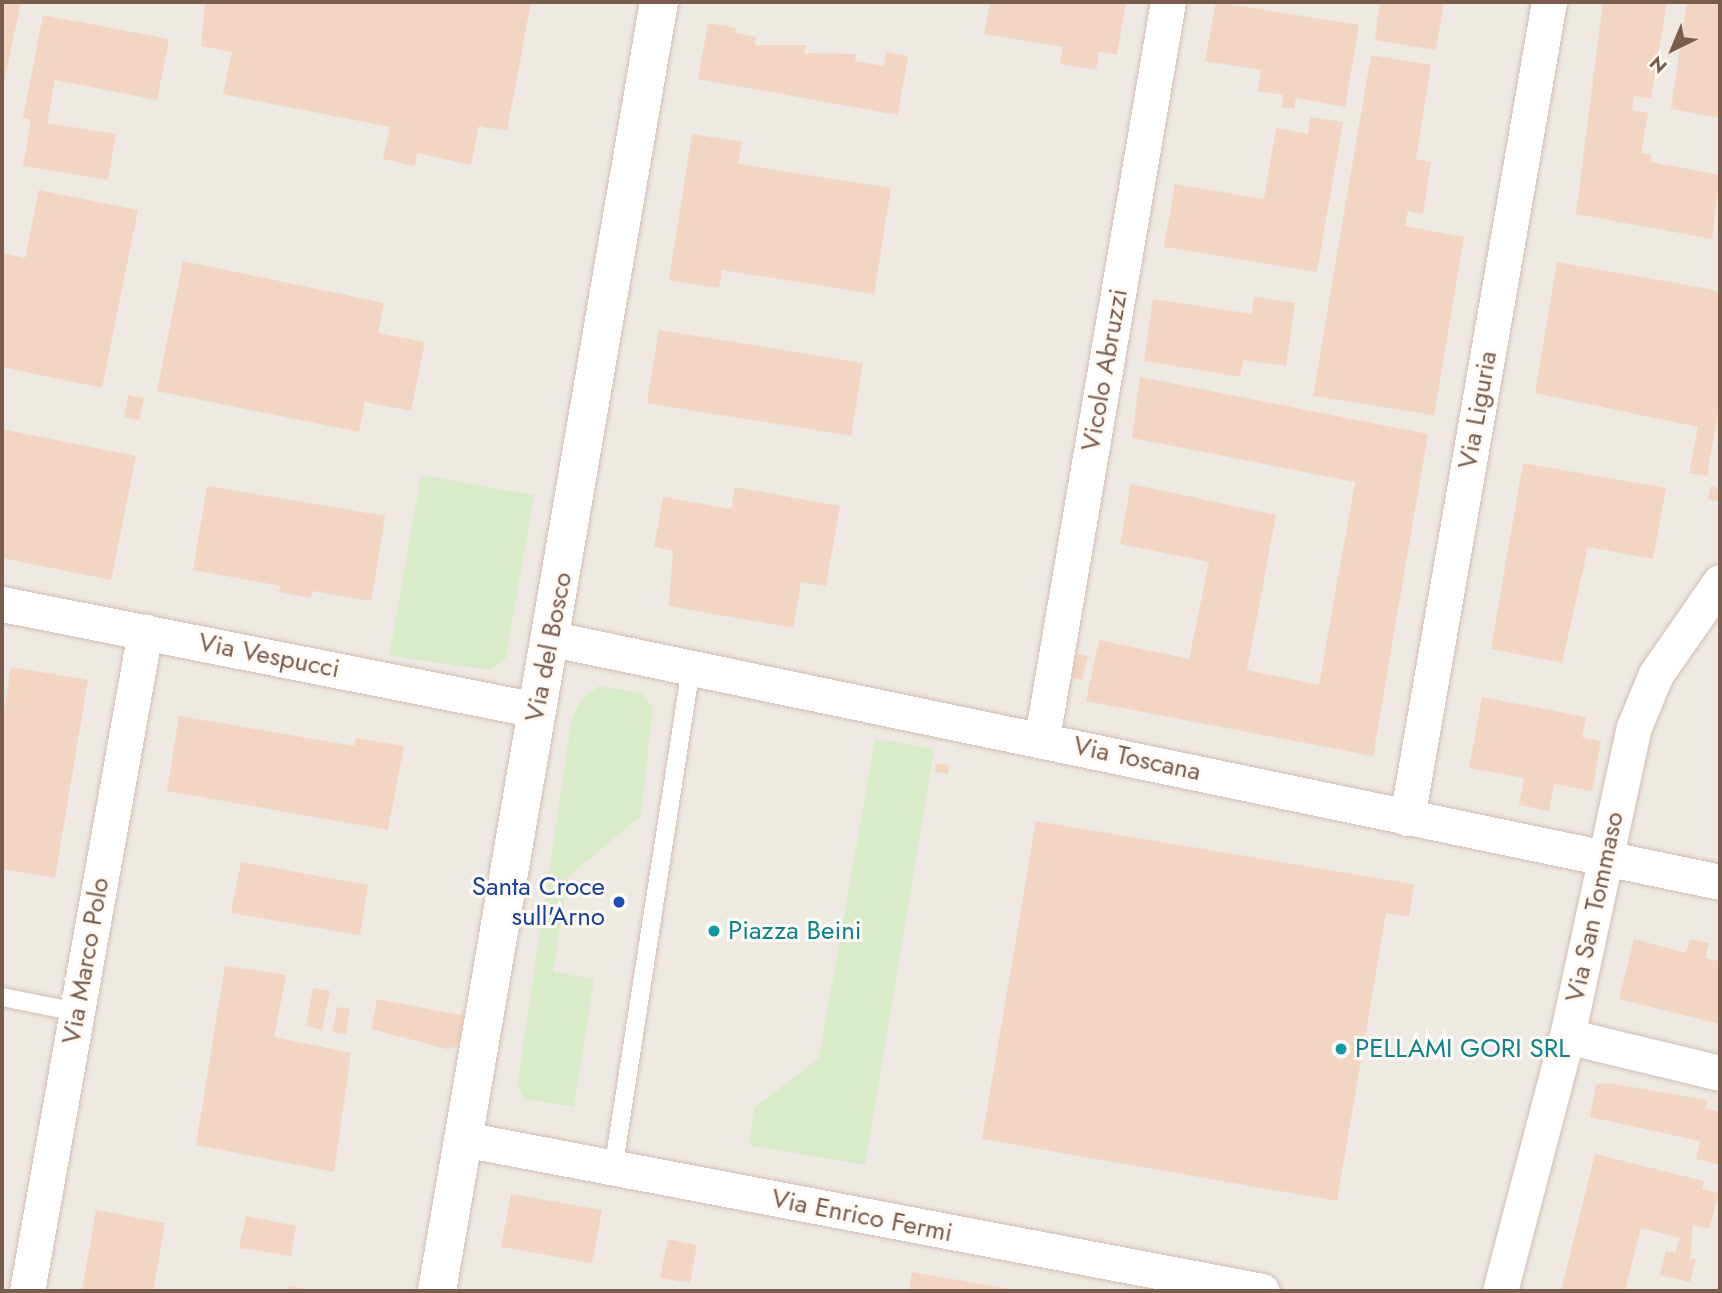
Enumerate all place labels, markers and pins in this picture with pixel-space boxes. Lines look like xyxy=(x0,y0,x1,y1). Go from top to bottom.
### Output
place label: Santa Croce sull'Arno xyxy=(472,871,605,932)
marker: Santa Croce sull'Arno xyxy=(611,894,627,910)
place label: Piazza Beini xyxy=(728,915,862,947)
marker: Piazza Beini xyxy=(706,923,722,939)
place label: PELLAMI GORI SRL xyxy=(1355,1033,1570,1065)
marker: PELLAMI GORI SRL xyxy=(1333,1041,1349,1057)

